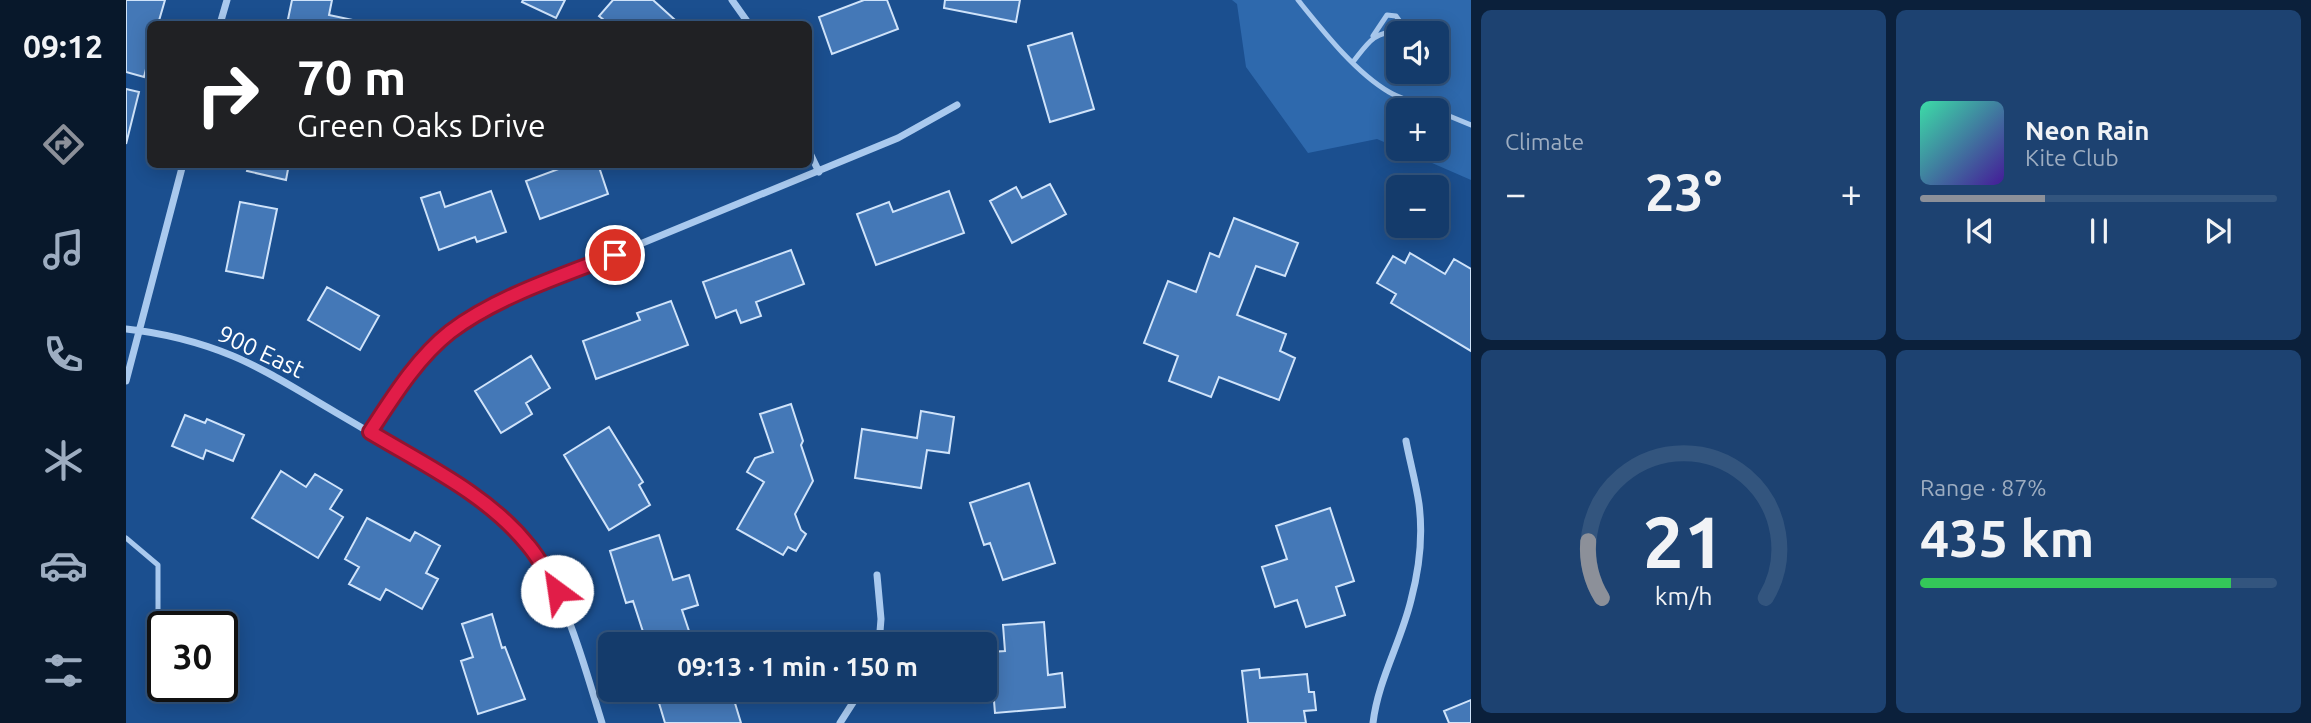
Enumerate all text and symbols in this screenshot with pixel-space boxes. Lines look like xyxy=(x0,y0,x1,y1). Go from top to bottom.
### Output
map controls xyxy=(1386,21,1449,238)
button: sound xyxy=(1386,21,1449,84)
text: 09:12 xyxy=(23,28,103,64)
icon: right xyxy=(182,49,273,140)
text: 70 m xyxy=(297,49,406,104)
button: + xyxy=(1386,98,1449,161)
text: Green Oaks Drive xyxy=(297,107,546,143)
text: Neon Rain xyxy=(2025,116,2150,145)
icon: directions xyxy=(39,120,88,169)
text: Climate xyxy=(1505,129,1584,154)
text: Kite Club xyxy=(2025,145,2119,170)
text: 23° xyxy=(1645,163,1722,221)
text: − xyxy=(1505,172,1526,214)
text: + xyxy=(1841,172,1862,214)
button: − xyxy=(1386,175,1449,238)
icon: previous xyxy=(1961,212,1999,250)
icon: pause xyxy=(2080,212,2118,250)
icon: next xyxy=(2199,212,2237,250)
icon: music xyxy=(39,225,88,274)
pin xyxy=(585,225,645,285)
icon: arrive xyxy=(596,236,634,274)
street label: 900 East xyxy=(214,320,309,383)
icon: phone xyxy=(39,330,88,379)
icon: climate xyxy=(39,436,88,485)
text: Range · 87% xyxy=(1920,475,2047,500)
text: 21 xyxy=(1642,500,1725,582)
text: 435 km xyxy=(1920,509,2094,567)
icon: car xyxy=(39,541,88,590)
position arrow xyxy=(520,554,594,628)
text: km/h xyxy=(1655,581,1712,609)
speed limit sign: 30 xyxy=(147,611,238,702)
icon: filters xyxy=(39,646,88,695)
text: 09:13 · 1 min · 150 m xyxy=(677,652,918,681)

